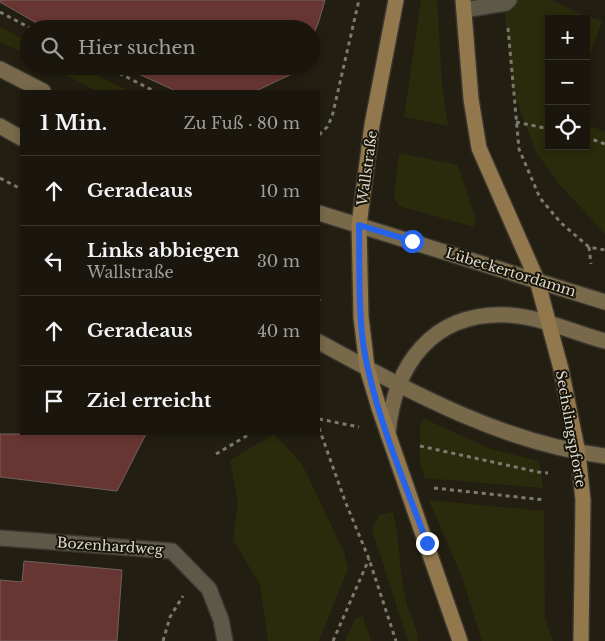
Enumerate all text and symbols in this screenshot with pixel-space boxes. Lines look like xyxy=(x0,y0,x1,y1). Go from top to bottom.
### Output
map controls xyxy=(545,15,590,150)
button: + xyxy=(545,15,590,60)
search box xyxy=(20,20,320,75)
icon: search xyxy=(38,34,66,62)
text: Hier suchen xyxy=(78,36,196,59)
button: − xyxy=(545,60,590,105)
button: locate xyxy=(545,105,590,150)
text: 1 Min. xyxy=(40,110,107,136)
text: Zu Fuß · 80 m xyxy=(184,113,300,133)
street label: Wallstraße xyxy=(353,129,381,208)
icon: ahead xyxy=(40,177,68,205)
text: Geradeaus xyxy=(87,179,193,202)
text: 10 m xyxy=(260,181,300,201)
route start xyxy=(401,230,424,253)
text: Links abbiegen xyxy=(87,239,239,262)
street label: Lübeckertordamm xyxy=(444,244,578,300)
icon: left xyxy=(40,247,68,275)
text: 30 m xyxy=(257,251,300,271)
text: Wallstraße xyxy=(87,262,174,282)
icon: ahead xyxy=(40,317,68,345)
text: Geradeaus xyxy=(87,319,193,342)
text: 40 m xyxy=(257,321,300,341)
street label: Sechslingspforte xyxy=(552,369,590,489)
icon: arrive xyxy=(40,387,68,415)
text: Ziel erreicht xyxy=(87,389,211,412)
route end xyxy=(416,532,439,555)
street label: Bozenhardweg xyxy=(56,533,164,559)

